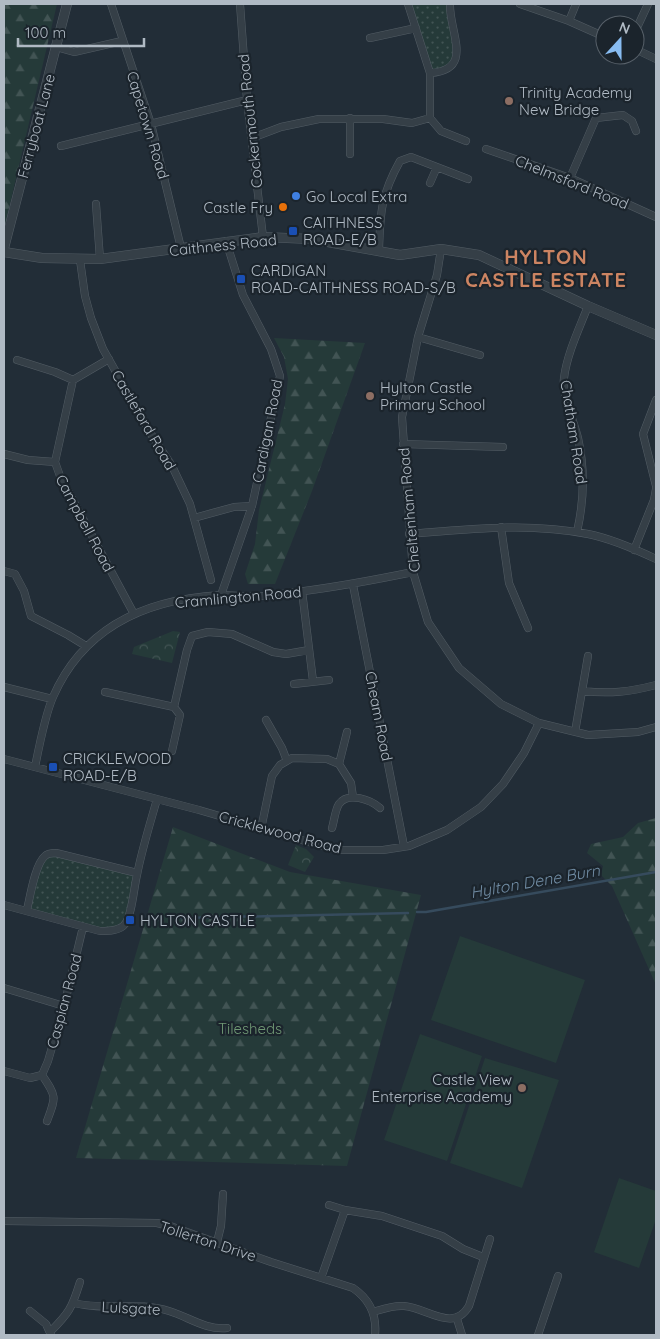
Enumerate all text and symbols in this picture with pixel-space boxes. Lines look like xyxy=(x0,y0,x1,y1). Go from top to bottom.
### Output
scale bar xyxy=(18,15,144,47)
north arrow xyxy=(595,15,645,65)
text: N xyxy=(617,18,633,38)
text: 100 m xyxy=(25,23,66,42)
street label: Cockermouth Road xyxy=(234,53,266,189)
street label: Capetown Road xyxy=(123,69,173,181)
street label: Ferryboat Lane xyxy=(13,72,59,180)
place label: Trinity Academy New Bridge xyxy=(519,83,632,119)
marker: Trinity Academy New Bridge xyxy=(503,95,515,107)
street label: Chelmsford Road xyxy=(512,151,632,213)
place label: Go Local Extra xyxy=(306,187,407,206)
marker: Go Local Extra xyxy=(290,190,302,202)
place label: Castle Fry xyxy=(203,198,273,217)
marker: Castle Fry xyxy=(277,201,289,213)
place label: CAITHNESS ROAD-E/B xyxy=(303,213,382,249)
marker: CAITHNESS ROAD-E/B xyxy=(287,225,299,237)
street label: Caithness Road xyxy=(168,230,278,260)
district label: HYLTON CASTLE ESTATE xyxy=(465,244,627,292)
place label: CARDIGAN ROAD-CAITHNESS ROAD-S/B xyxy=(251,261,456,297)
marker: CARDIGAN ROAD-CAITHNESS ROAD-S/B xyxy=(235,273,247,285)
street label: Castleford Road xyxy=(108,367,180,473)
street label: Cardigan Road xyxy=(248,378,286,484)
place label: Hylton Castle Primary School xyxy=(380,378,485,414)
street label: Chatham Road xyxy=(556,379,592,485)
marker: Hylton Castle Primary School xyxy=(364,390,376,402)
street label: Cheltenham Road xyxy=(394,447,424,573)
street label: Campbell Road xyxy=(51,471,119,575)
street label: Cramlington Road xyxy=(174,582,302,612)
street label: Cheam Road xyxy=(361,670,397,762)
place label: CRICKLEWOOD ROAD-E/B xyxy=(63,749,171,785)
marker: CRICKLEWOOD ROAD-E/B xyxy=(47,761,59,773)
street label: Cricklewood Road xyxy=(217,807,343,857)
water label: Hylton Dene Burn xyxy=(469,860,602,902)
place label: HYLTON CASTLE xyxy=(140,911,255,930)
marker: HYLTON CASTLE xyxy=(124,914,136,926)
street label: Caspian Road xyxy=(42,952,86,1050)
park label: Tilesheds xyxy=(218,1019,282,1038)
place label: Castle View Enterprise Academy xyxy=(372,1070,512,1106)
marker: Castle View Enterprise Academy xyxy=(516,1082,528,1094)
street label: Tollerton Drive xyxy=(157,1216,259,1266)
street label: Lulsgate xyxy=(101,1297,161,1319)

